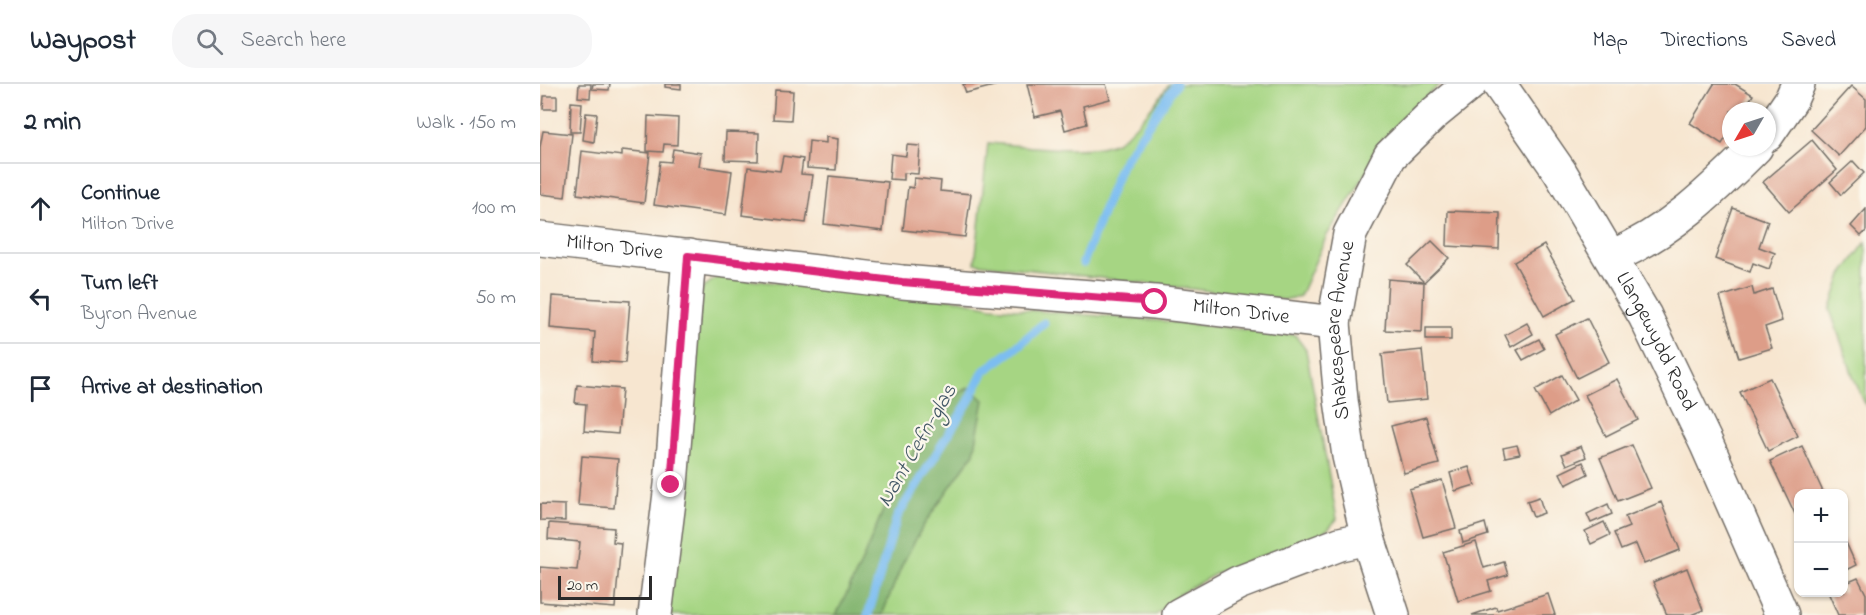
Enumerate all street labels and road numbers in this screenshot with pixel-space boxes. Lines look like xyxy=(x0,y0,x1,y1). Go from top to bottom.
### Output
street label: Milton Drive xyxy=(564,227,665,269)
street label: Shakespeare Avenue xyxy=(1319,238,1364,422)
street label: Llangewydd Road xyxy=(1607,267,1704,416)
street label: Milton Drive xyxy=(1191,292,1292,333)

